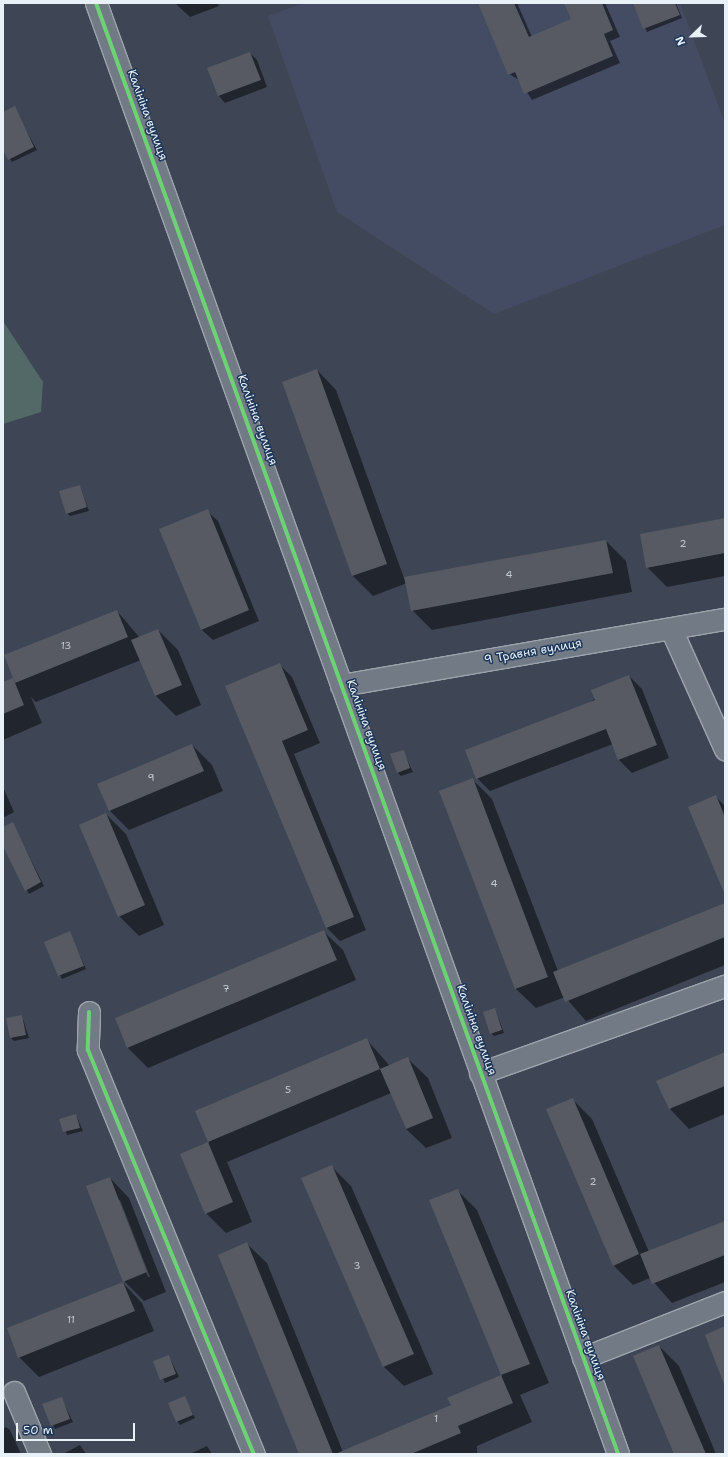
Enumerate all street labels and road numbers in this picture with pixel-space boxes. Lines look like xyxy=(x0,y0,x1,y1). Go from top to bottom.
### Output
street label: Калініна вулиця xyxy=(124,68,170,162)
street label: Калініна вулиця xyxy=(234,373,280,467)
street label: 9 Травня вулиця xyxy=(483,636,583,668)
street label: Калініна вулиця xyxy=(343,678,389,772)
street label: Калініна вулиця xyxy=(453,983,499,1077)
street label: Калініна вулиця xyxy=(562,1288,608,1382)

